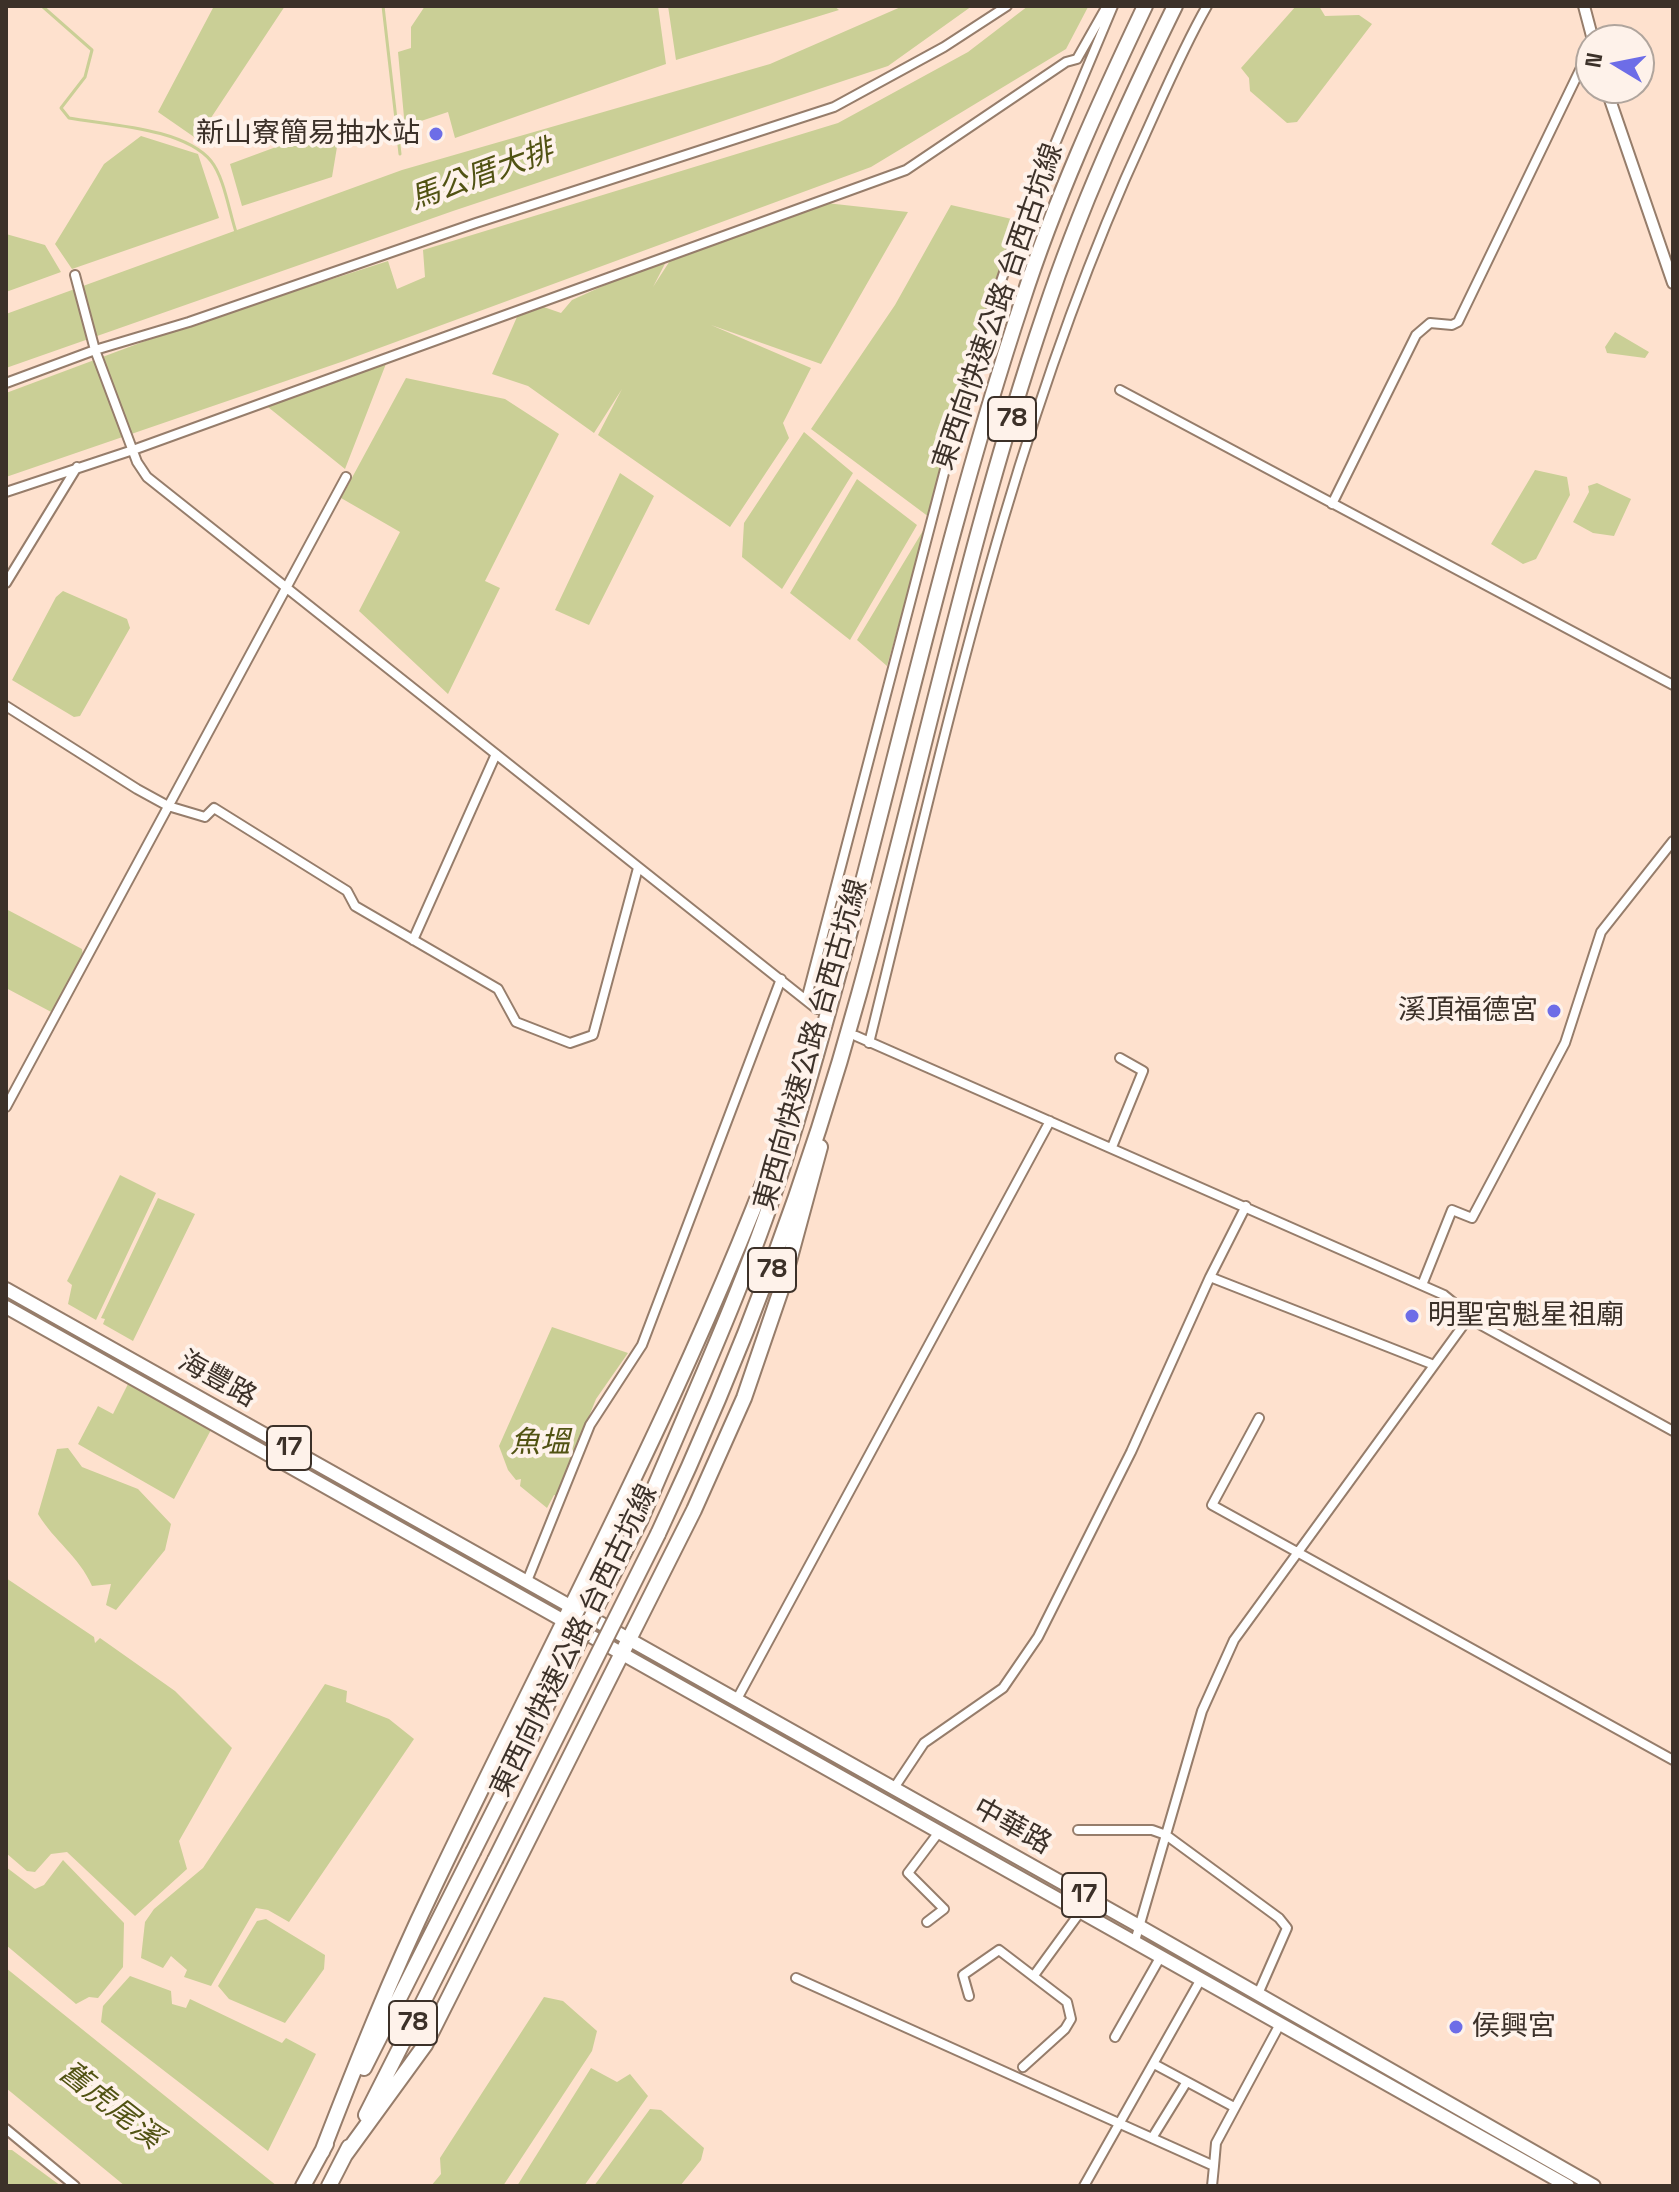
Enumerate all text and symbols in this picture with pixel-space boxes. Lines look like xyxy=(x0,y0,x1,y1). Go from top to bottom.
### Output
north arrow xyxy=(1575,24,1655,104)
text: N xyxy=(1578,50,1608,70)
place label: 新山寮簡易抽水站 xyxy=(196,117,420,151)
marker: 新山寮簡易抽水站 xyxy=(427,125,445,143)
water label: 馬公厝大排 xyxy=(405,133,559,219)
street label: 東西向快速公路 台西古坑線 xyxy=(927,139,1071,475)
road number: 78 xyxy=(988,397,1036,441)
street label: 東西向快速公路 台西古坑線 xyxy=(749,875,875,1215)
place label: 溪頂福德宮 xyxy=(1398,994,1538,1028)
marker: 溪頂福德宮 xyxy=(1545,1002,1563,1020)
road number: 78 xyxy=(748,1248,796,1292)
place label: 明聖宮魁星祖廟 xyxy=(1428,1299,1624,1333)
marker: 明聖宮魁星祖廟 xyxy=(1403,1307,1421,1325)
street label: 海豐路 xyxy=(172,1345,262,1415)
road number: 17 xyxy=(267,1426,311,1470)
water label: 魚塭 xyxy=(510,1426,570,1462)
street label: 東西向快速公路 台西古坑線 xyxy=(485,1479,665,1803)
street label: 中華路 xyxy=(967,1792,1057,1862)
road number: 17 xyxy=(1062,1873,1106,1917)
road number: 78 xyxy=(389,2001,437,2045)
place label: 侯興宮 xyxy=(1472,2010,1556,2044)
marker: 侯興宮 xyxy=(1447,2018,1465,2036)
water label: 舊虎尾溪 xyxy=(52,2055,168,2157)

